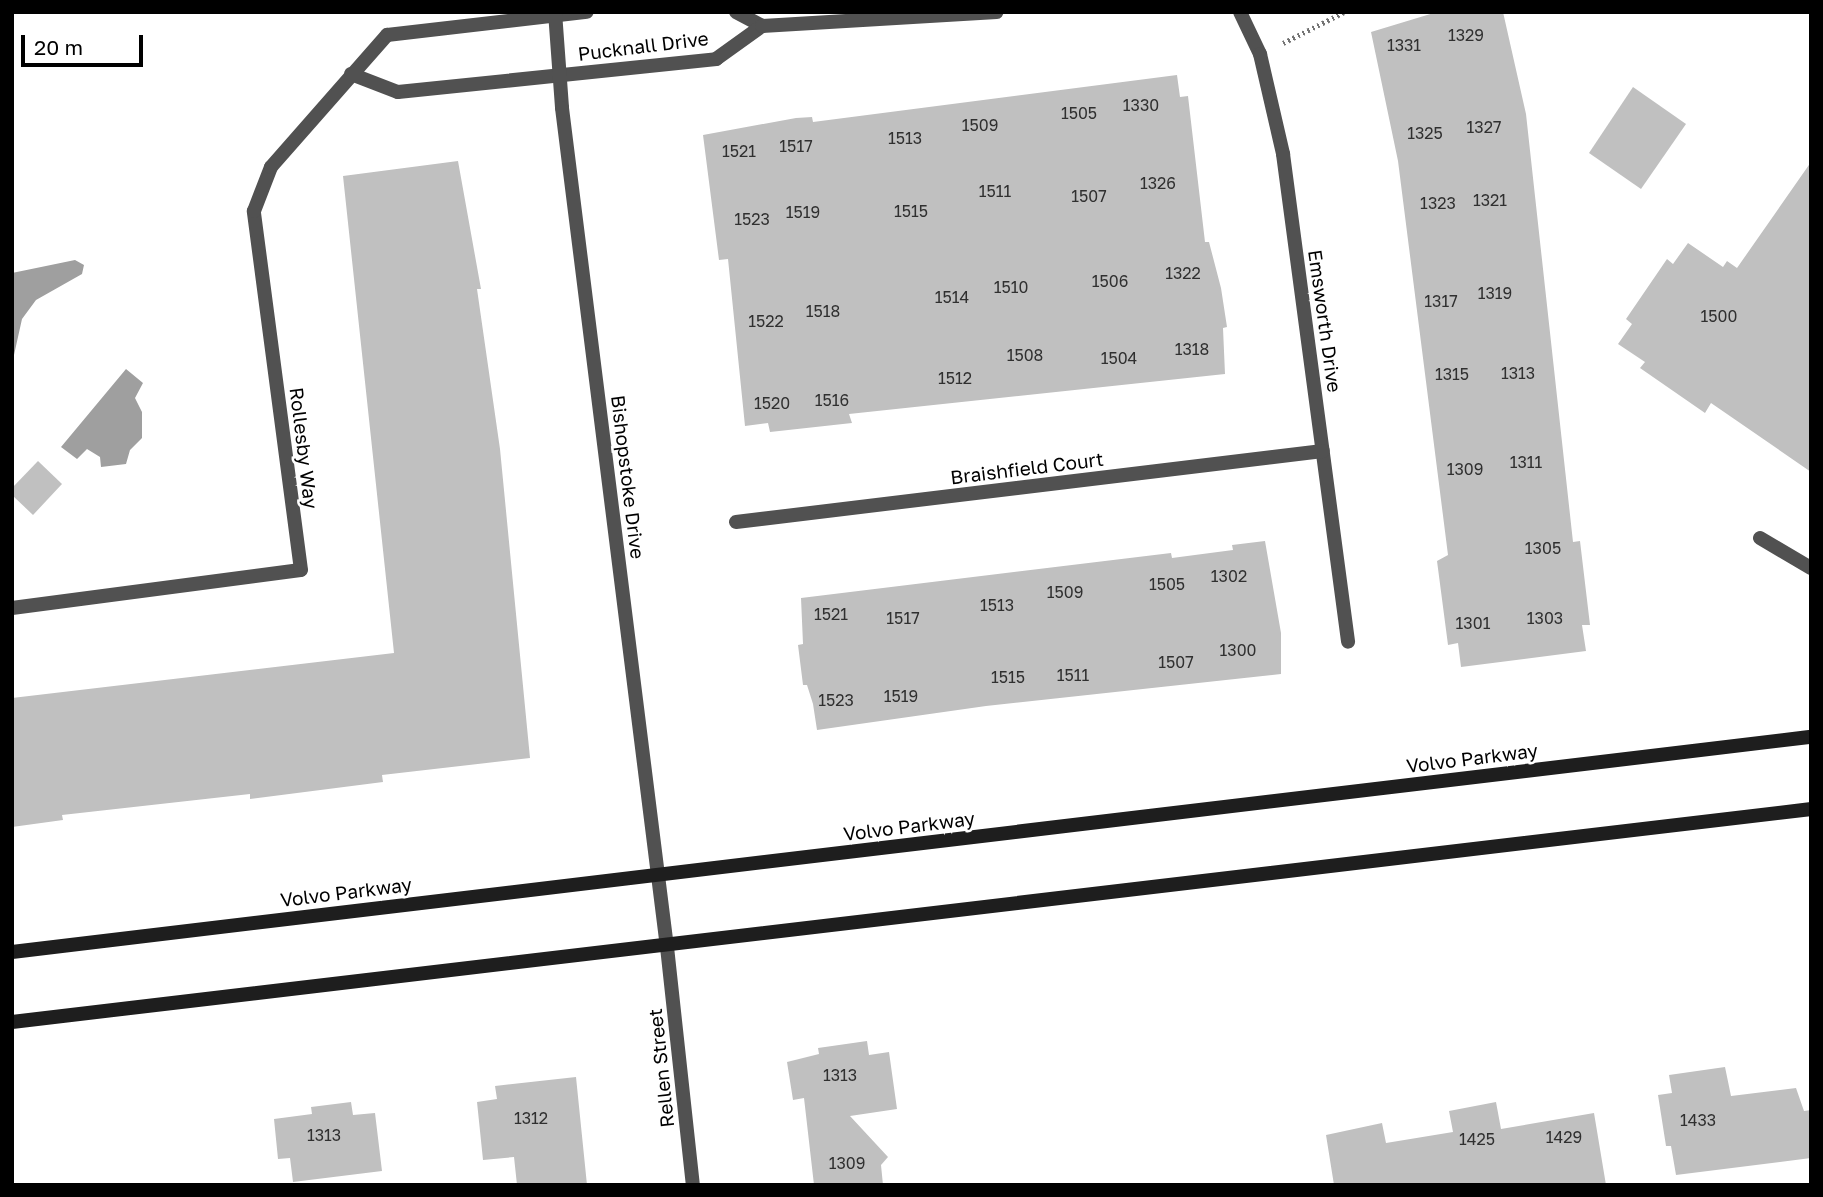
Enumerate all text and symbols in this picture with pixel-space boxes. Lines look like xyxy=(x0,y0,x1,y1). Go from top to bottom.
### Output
scale bar xyxy=(24,21,147,65)
house number: 1329 xyxy=(1448,25,1484,45)
street label: Pucknall Drive xyxy=(576,27,710,65)
text: 20 m xyxy=(34,34,83,60)
house number: 1331 xyxy=(1387,35,1421,55)
house number: 1330 xyxy=(1123,95,1159,115)
house number: 1505 xyxy=(1061,103,1097,123)
house number: 1509 xyxy=(962,115,998,135)
house number: 1327 xyxy=(1467,117,1501,137)
house number: 1325 xyxy=(1407,123,1443,143)
house number: 1513 xyxy=(888,128,922,148)
house number: 1517 xyxy=(779,136,813,156)
house number: 1521 xyxy=(722,141,756,161)
house number: 1326 xyxy=(1140,173,1176,193)
house number: 1511 xyxy=(979,181,1011,201)
house number: 1507 xyxy=(1071,186,1107,206)
house number: 1321 xyxy=(1473,190,1507,210)
house number: 1323 xyxy=(1420,193,1456,213)
house number: 1515 xyxy=(894,201,928,221)
house number: 1519 xyxy=(786,202,820,222)
house number: 1523 xyxy=(734,209,770,229)
street label: Emsworth Drive xyxy=(1304,248,1346,394)
house number: 1322 xyxy=(1165,263,1201,283)
house number: 1506 xyxy=(1092,271,1128,291)
house number: 1510 xyxy=(994,277,1028,297)
house number: 1319 xyxy=(1478,283,1512,303)
house number: 1514 xyxy=(935,287,969,307)
house number: 1317 xyxy=(1424,291,1458,311)
house number: 1518 xyxy=(806,301,840,321)
house number: 1500 xyxy=(1701,306,1737,326)
house number: 1522 xyxy=(748,311,784,331)
house number: 1318 xyxy=(1175,339,1209,359)
house number: 1508 xyxy=(1007,345,1043,365)
house number: 1504 xyxy=(1101,348,1137,368)
house number: 1313 xyxy=(1501,363,1535,383)
house number: 1315 xyxy=(1435,364,1469,384)
house number: 1512 xyxy=(938,368,972,388)
street label: Rollesby Way xyxy=(285,386,323,510)
house number: 1516 xyxy=(815,390,849,410)
house number: 1520 xyxy=(754,393,790,413)
street label: Bishopstoke Drive xyxy=(607,394,649,560)
street label: Braishfield Court xyxy=(949,447,1105,489)
house number: 1311 xyxy=(1510,452,1542,472)
house number: 1309 xyxy=(1447,459,1483,479)
house number: 1305 xyxy=(1525,538,1561,558)
house number: 1302 xyxy=(1211,566,1247,586)
house number: 1505 xyxy=(1149,574,1185,594)
house number: 1509 xyxy=(1047,582,1083,602)
house number: 1513 xyxy=(980,595,1014,615)
house number: 1521 xyxy=(814,604,848,624)
house number: 1517 xyxy=(886,608,920,628)
house number: 1303 xyxy=(1527,608,1563,628)
house number: 1301 xyxy=(1456,613,1490,633)
house number: 1300 xyxy=(1220,640,1256,660)
house number: 1507 xyxy=(1158,652,1194,672)
house number: 1511 xyxy=(1057,665,1089,685)
house number: 1515 xyxy=(991,667,1025,687)
house number: 1519 xyxy=(884,686,918,706)
house number: 1523 xyxy=(818,690,854,710)
street label: Volvo Parkway xyxy=(1405,739,1539,777)
street label: Volvo Parkway xyxy=(842,807,976,845)
street label: Volvo Parkway xyxy=(279,873,413,911)
street label: Rellen Street xyxy=(643,1007,679,1129)
house number: 1313 xyxy=(823,1065,857,1085)
house number: 1312 xyxy=(514,1108,548,1128)
house number: 1433 xyxy=(1680,1110,1716,1130)
house number: 1313 xyxy=(307,1125,341,1145)
house number: 1429 xyxy=(1546,1127,1582,1147)
house number: 1425 xyxy=(1459,1129,1495,1149)
house number: 1309 xyxy=(829,1153,865,1173)

